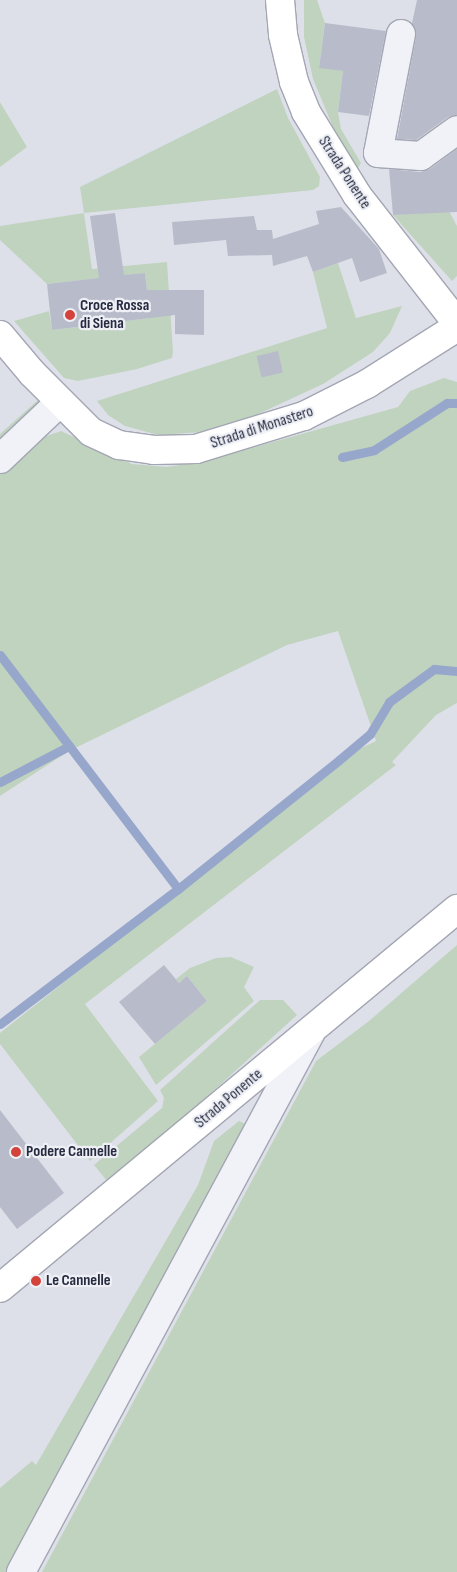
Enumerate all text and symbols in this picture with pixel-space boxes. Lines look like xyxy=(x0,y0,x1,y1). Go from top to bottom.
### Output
street label: Strada Ponente xyxy=(314,133,374,213)
place label: Croce Rossa di Siena xyxy=(80,296,149,334)
marker: Croce Rossa di Siena xyxy=(64,309,76,321)
street label: Strada di Monastero xyxy=(208,402,316,454)
street label: Strada Ponente xyxy=(191,1065,267,1133)
place label: Podere Cannelle xyxy=(26,1142,117,1162)
marker: Podere Cannelle xyxy=(10,1146,22,1158)
place label: Le Cannelle xyxy=(46,1271,111,1291)
marker: Le Cannelle xyxy=(30,1275,42,1287)

